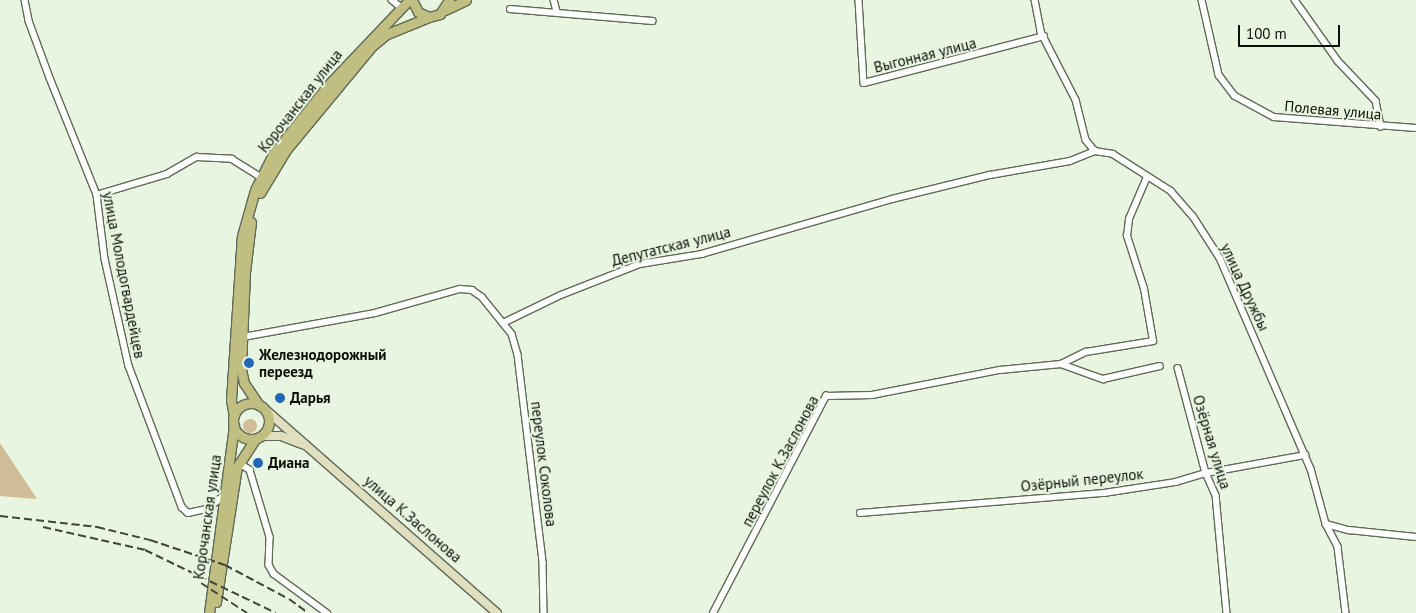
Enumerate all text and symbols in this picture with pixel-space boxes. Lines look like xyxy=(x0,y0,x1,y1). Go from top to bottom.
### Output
scale bar xyxy=(1241,15,1344,47)
text: 100 m xyxy=(1246,24,1287,43)
street label: Выгонная улица xyxy=(872,34,978,76)
street label: Корочанская улица xyxy=(254,46,346,156)
street label: Полевая улица xyxy=(1284,97,1382,123)
street label: улица Молодогвардейцев xyxy=(99,190,149,360)
street label: Депутатская улица xyxy=(610,222,732,270)
street label: улица Дружбы xyxy=(1217,240,1273,334)
place label: Железнодорожный переезд xyxy=(259,345,386,380)
marker: Железнодорожный переезд xyxy=(243,357,255,369)
place label: Дарья xyxy=(290,389,331,407)
marker: Дарья xyxy=(274,392,286,404)
street label: переулок К.Заслонова xyxy=(738,392,822,530)
street label: Озёрная улица xyxy=(1189,393,1235,491)
street label: переулок Соколова xyxy=(527,400,561,528)
street label: Корочанская улица xyxy=(189,453,225,581)
place label: Диана xyxy=(268,454,309,472)
marker: Диана xyxy=(252,457,264,469)
street label: Озёрный переулок xyxy=(1020,465,1144,495)
street label: улица К.Заслонова xyxy=(360,472,466,566)

